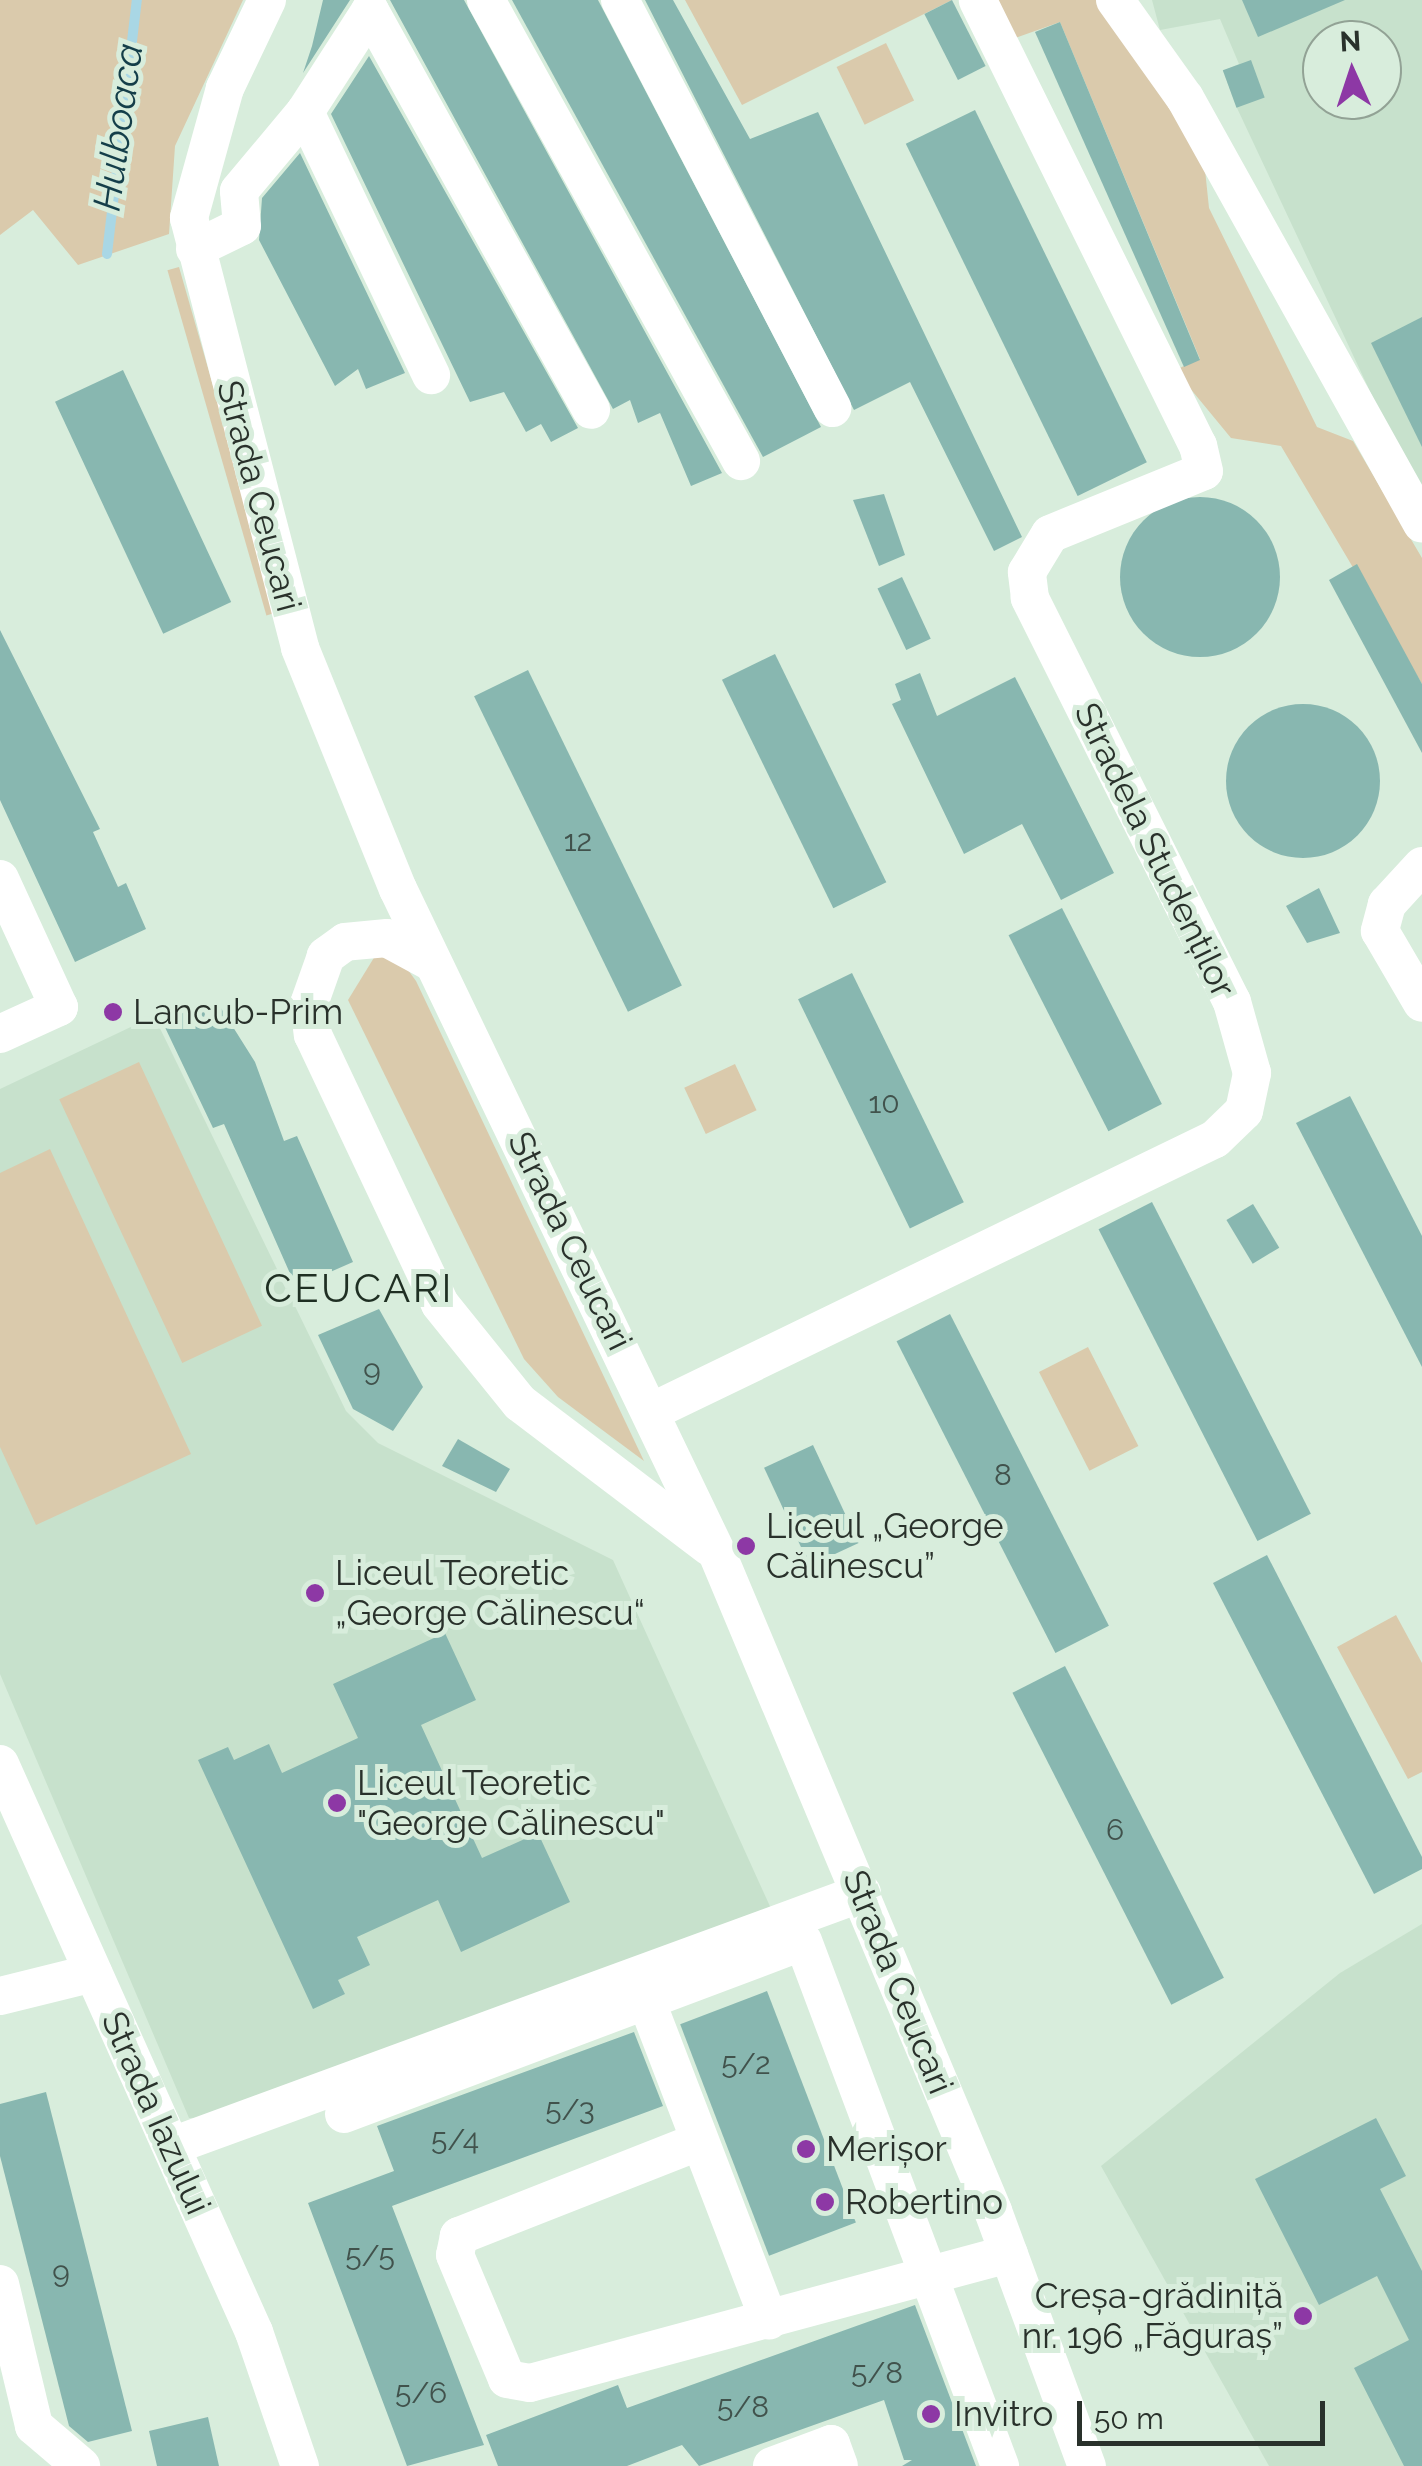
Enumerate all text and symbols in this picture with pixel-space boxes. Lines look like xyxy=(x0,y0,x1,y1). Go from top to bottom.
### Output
north arrow xyxy=(1302,20,1402,120)
text: N xyxy=(1339,25,1362,59)
water label: Hulboaca xyxy=(84,41,152,213)
street label: Strada Ceucari xyxy=(208,376,310,616)
street label: Stradela Studenților xyxy=(1066,696,1244,1004)
house number: 12 xyxy=(564,823,592,859)
place label: Lancub-Prim xyxy=(133,991,343,1033)
marker: Lancub-Prim xyxy=(102,1001,124,1023)
house number: 10 xyxy=(868,1085,900,1121)
street label: Strada Ceucari xyxy=(499,1125,641,1357)
district label: CEUCARI xyxy=(264,1264,454,1312)
house number: 9 xyxy=(363,1352,381,1388)
house number: 8 xyxy=(994,1457,1012,1493)
place label: Liceul „George Călinescu” xyxy=(766,1505,1005,1587)
marker: Liceul „George Călinescu” xyxy=(735,1535,757,1557)
place label: Liceul Teoretic „George Călinescu“ xyxy=(335,1552,645,1634)
marker: Liceul Teoretic „George Călinescu“ xyxy=(304,1582,326,1604)
place label: Liceul Teoretic "George Călinescu" xyxy=(357,1762,665,1844)
marker: Liceul Teoretic "George Călinescu" xyxy=(326,1792,348,1814)
house number: 6 xyxy=(1106,1812,1124,1848)
street label: Strada Ceucari xyxy=(834,1864,962,2100)
street label: Strada Iazului xyxy=(93,2005,219,2221)
house number: 5/2 xyxy=(721,2046,771,2082)
house number: 5/3 xyxy=(545,2092,595,2128)
house number: 5/4 xyxy=(431,2122,479,2158)
place label: Merișor xyxy=(826,2128,947,2170)
marker: Merișor xyxy=(795,2138,817,2160)
place label: Robertino xyxy=(845,2181,1003,2223)
marker: Robertino xyxy=(814,2191,836,2213)
house number: 5/5 xyxy=(345,2238,395,2274)
house number: 9 xyxy=(52,2254,70,2290)
place label: Creșa-grădiniță nr. 196 „Făguraș” xyxy=(1022,2275,1283,2357)
marker: Creșa-grădiniță nr. 196 „Făguraș” xyxy=(1292,2305,1314,2327)
house number: 5/8 xyxy=(851,2355,903,2391)
house number: 5/6 xyxy=(395,2375,447,2411)
scale bar xyxy=(1082,2381,1330,2443)
house number: 5/8 xyxy=(717,2389,769,2425)
place label: Invitro xyxy=(954,2393,1053,2435)
marker: Invitro xyxy=(918,2401,944,2427)
text: 50 m xyxy=(1094,2401,1164,2436)

